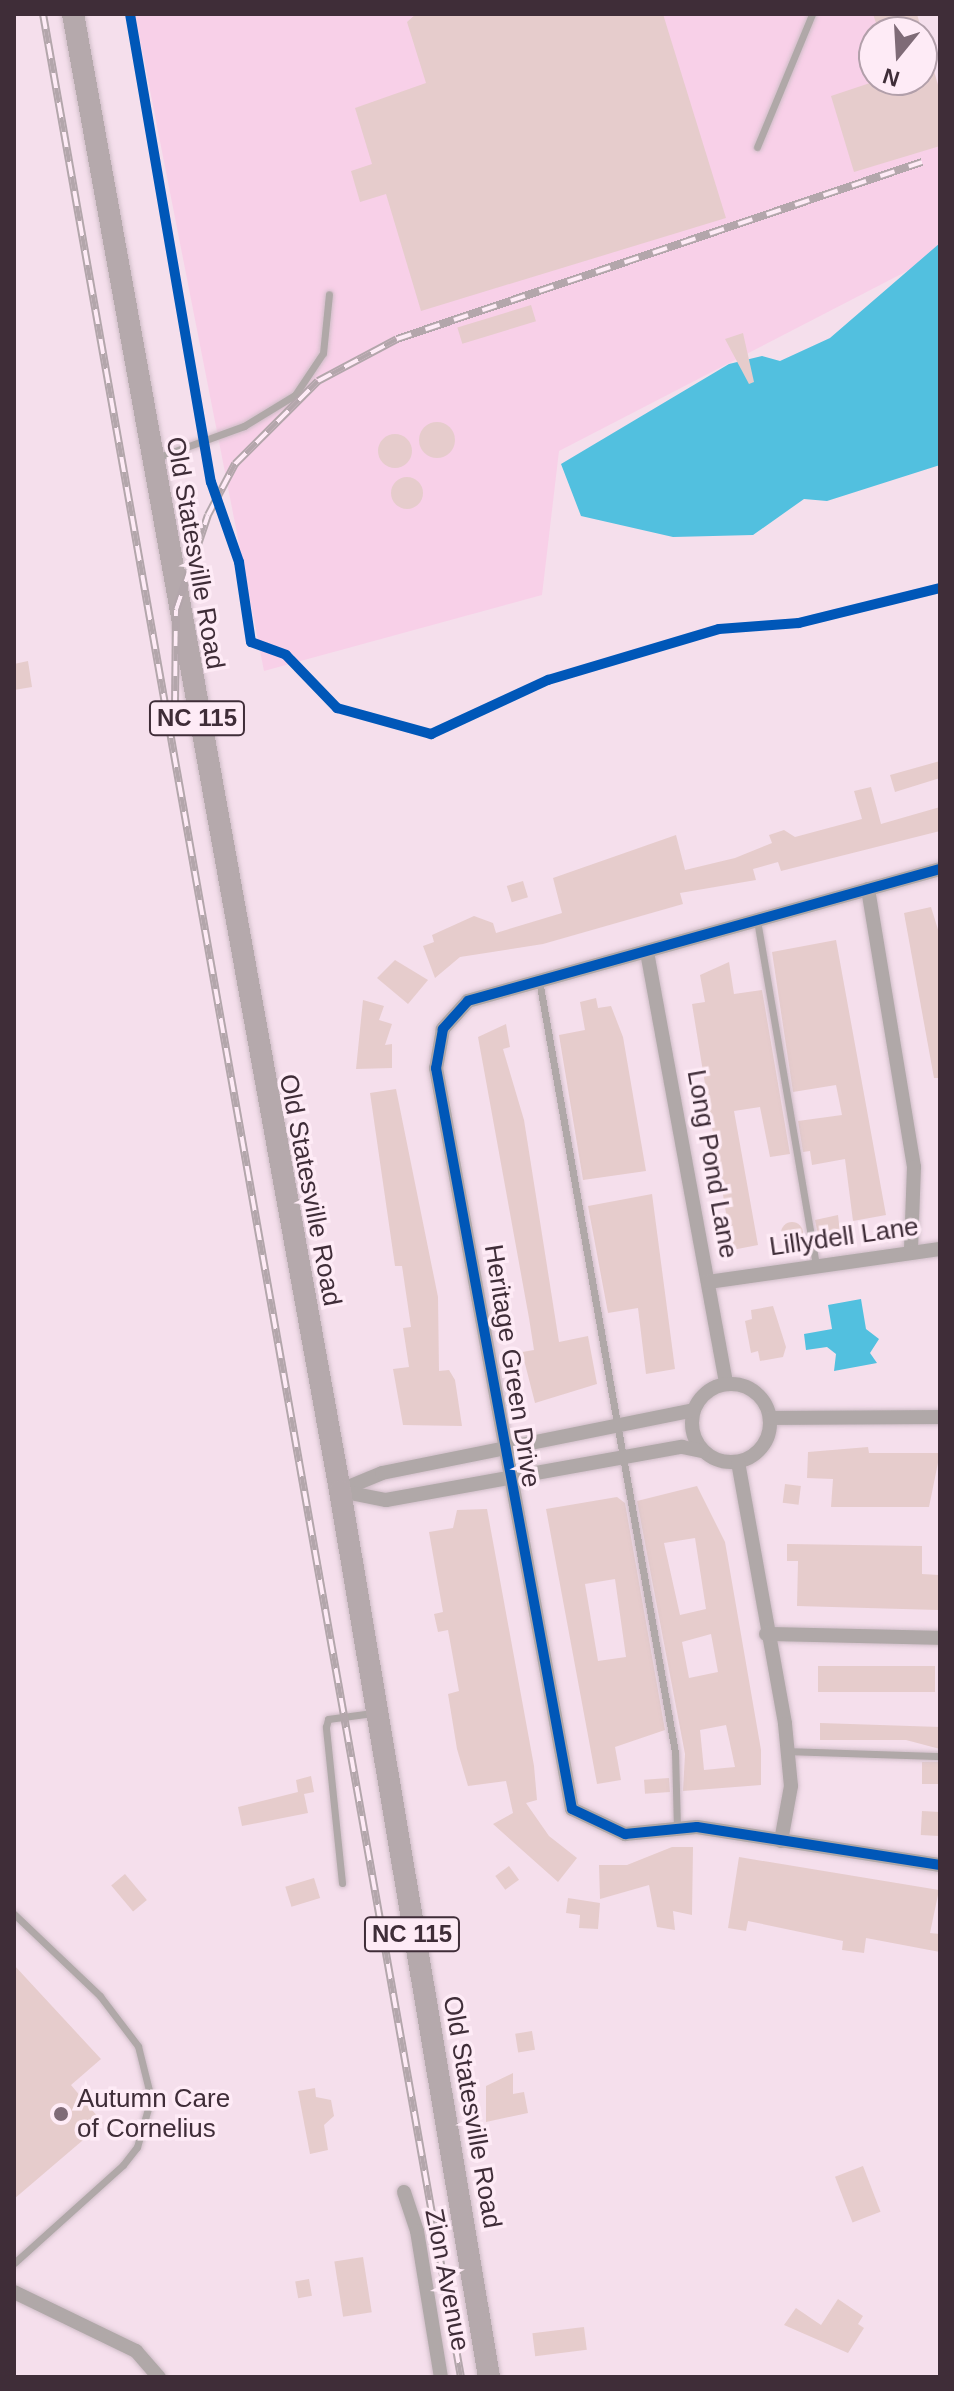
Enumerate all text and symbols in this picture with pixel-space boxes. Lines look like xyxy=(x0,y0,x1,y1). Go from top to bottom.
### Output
north arrow xyxy=(858,16,938,96)
text: N xyxy=(880,63,902,92)
street label: Old Statesville Road xyxy=(159,434,231,672)
road number: NC 115 xyxy=(147,698,247,738)
street label: Long Pond Lane xyxy=(680,1067,744,1261)
street label: Old Statesville Road xyxy=(272,1071,348,1309)
street label: Lillydell Lane xyxy=(767,1211,921,1263)
street label: Heritage Green Drive xyxy=(477,1242,547,1490)
road number: NC 115 xyxy=(362,1914,462,1954)
street label: Old Statesville Road xyxy=(436,1993,508,2231)
place label: Autumn Care of Cornelius xyxy=(77,2083,230,2144)
marker: Autumn Care of Cornelius xyxy=(52,2105,70,2123)
street label: Zion Avenue xyxy=(418,2206,476,2354)

